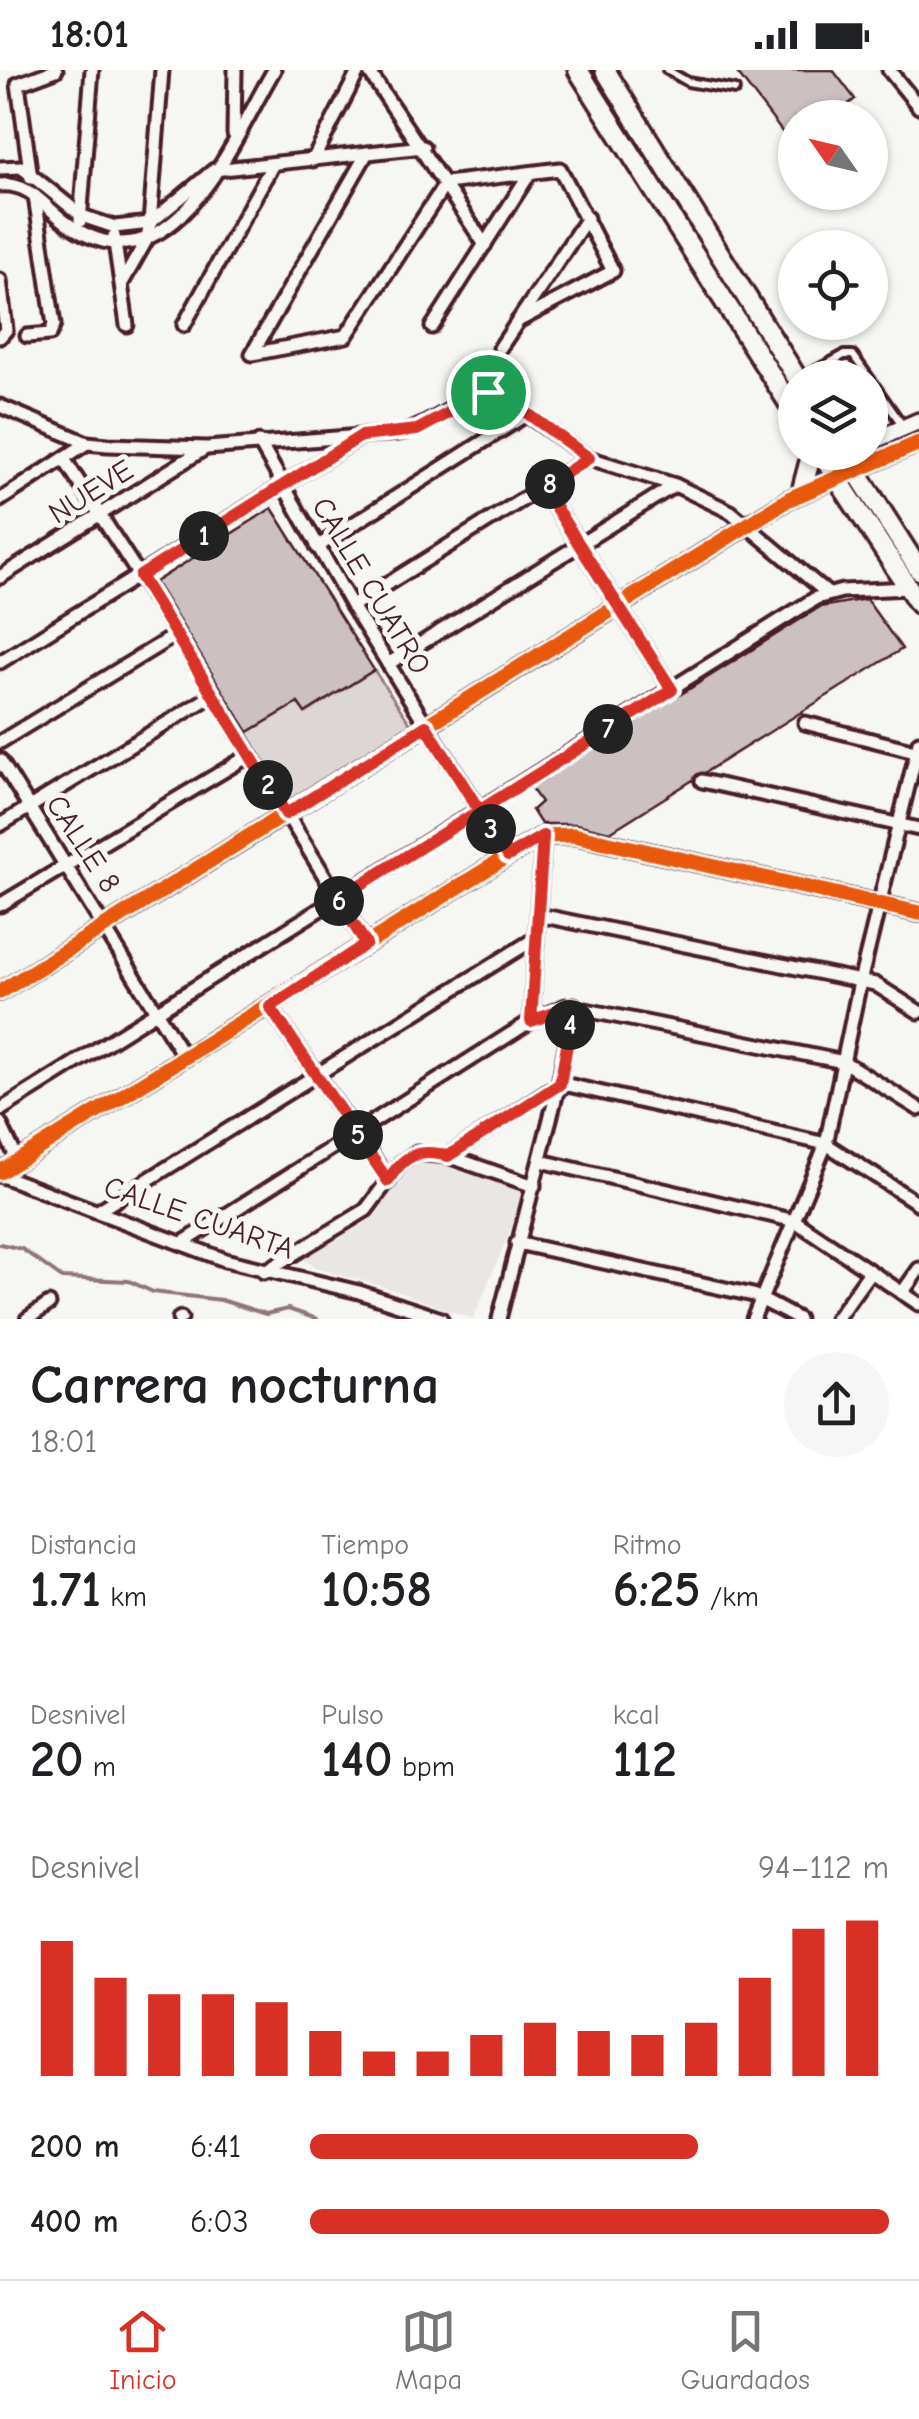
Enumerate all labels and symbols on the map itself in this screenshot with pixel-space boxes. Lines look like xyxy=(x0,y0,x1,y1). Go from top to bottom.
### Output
north arrow xyxy=(778,100,888,210)
pin xyxy=(446,350,531,435)
street label: NUEVE xyxy=(42,453,140,531)
pin: 8 xyxy=(525,459,575,509)
street label: CALLE CUATRO xyxy=(304,491,438,681)
pin: 1 xyxy=(179,511,229,561)
pin: 7 xyxy=(583,704,633,754)
pin: 2 xyxy=(243,760,293,810)
street label: CALLE 8 xyxy=(39,789,127,899)
pin: 3 xyxy=(466,804,516,854)
pin: 6 xyxy=(314,876,364,926)
pin: 4 xyxy=(545,1000,595,1050)
pin: 5 xyxy=(333,1110,383,1160)
street label: CALLE CUARTA xyxy=(99,1169,299,1267)

